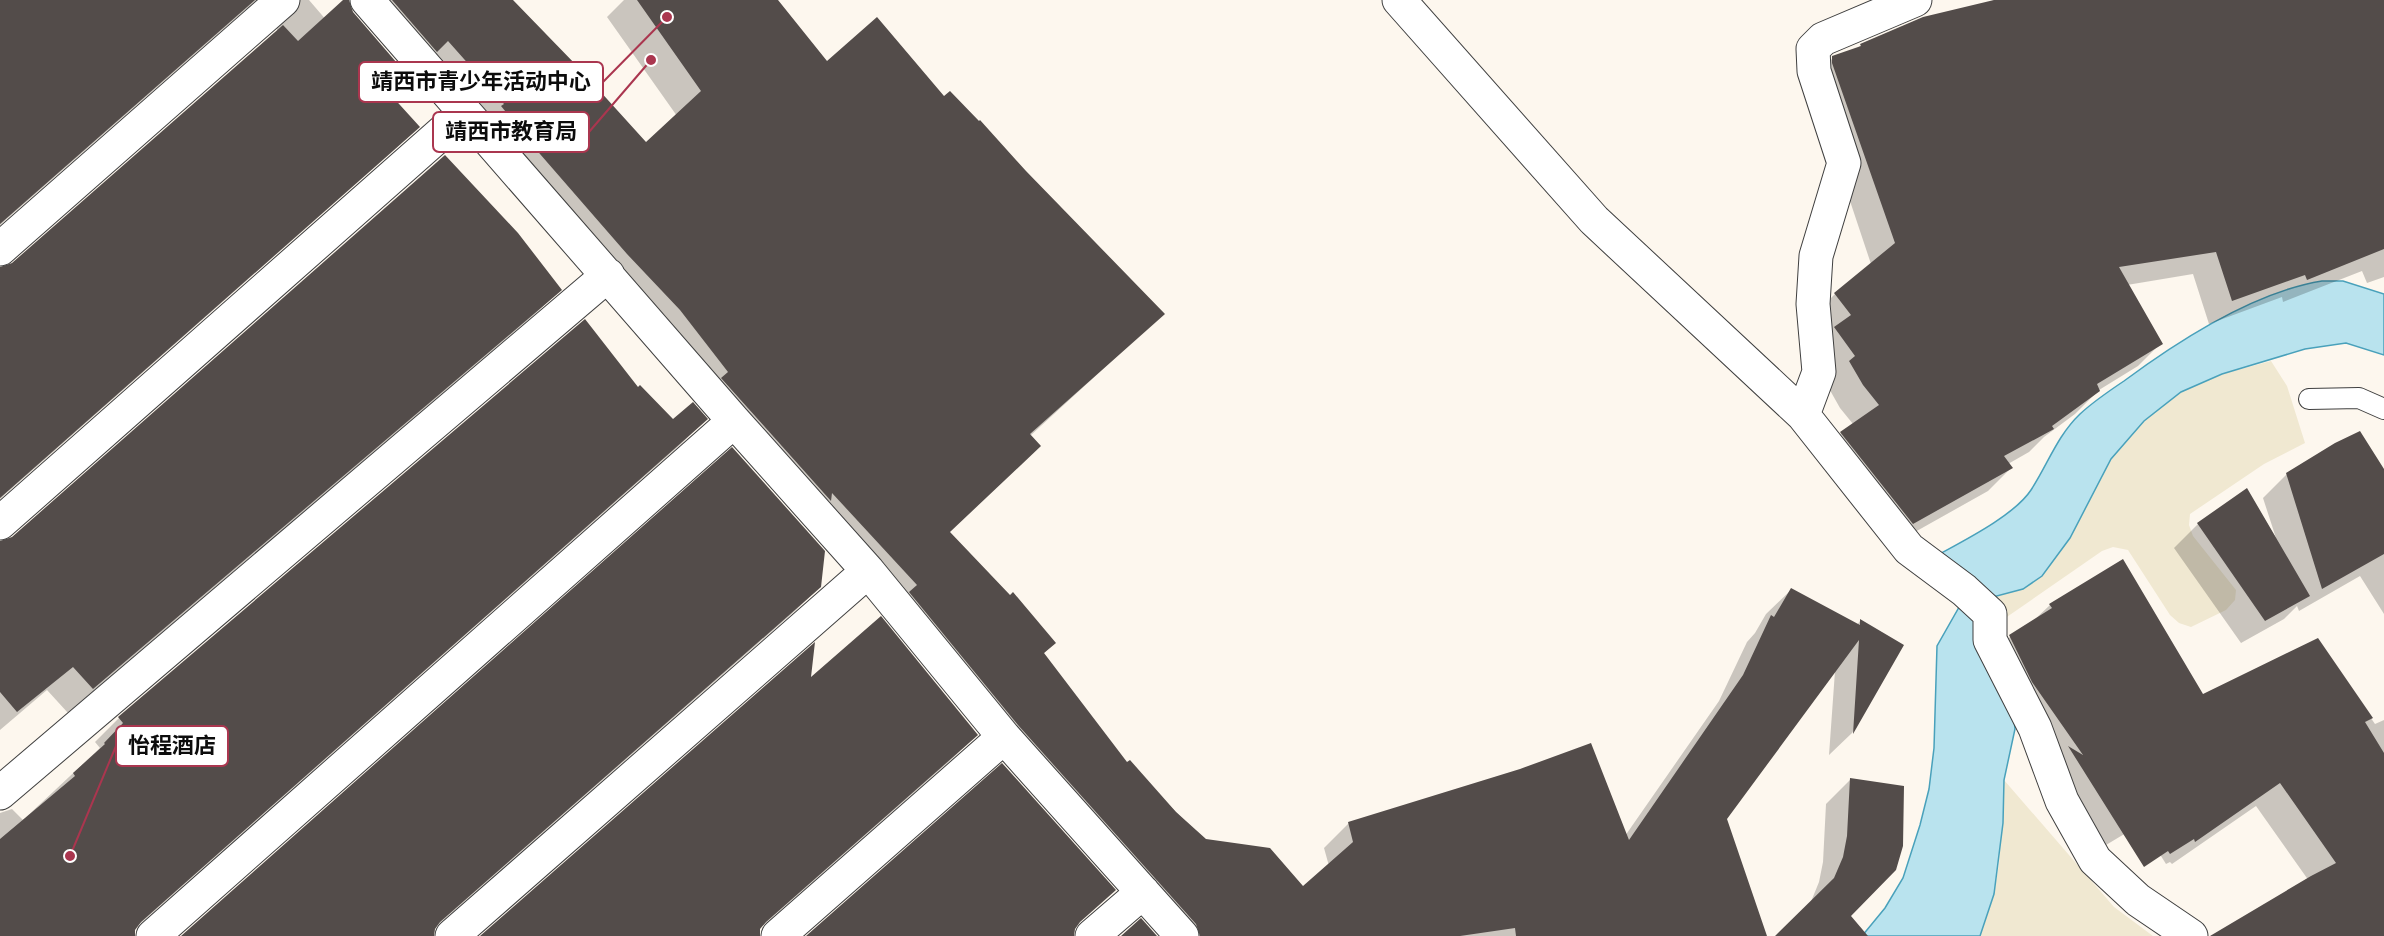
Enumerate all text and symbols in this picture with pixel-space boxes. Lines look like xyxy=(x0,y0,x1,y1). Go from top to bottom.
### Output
callout: 靖西市青少年活动中心 xyxy=(359,62,603,102)
text: 靖西市青少年活动中心 xyxy=(371,67,591,95)
callout: 靖西市教育局 xyxy=(433,112,589,152)
text: 靖西市教育局 xyxy=(445,117,577,145)
callout: 怡程酒店 xyxy=(116,726,228,766)
text: 怡程酒店 xyxy=(128,731,216,759)

